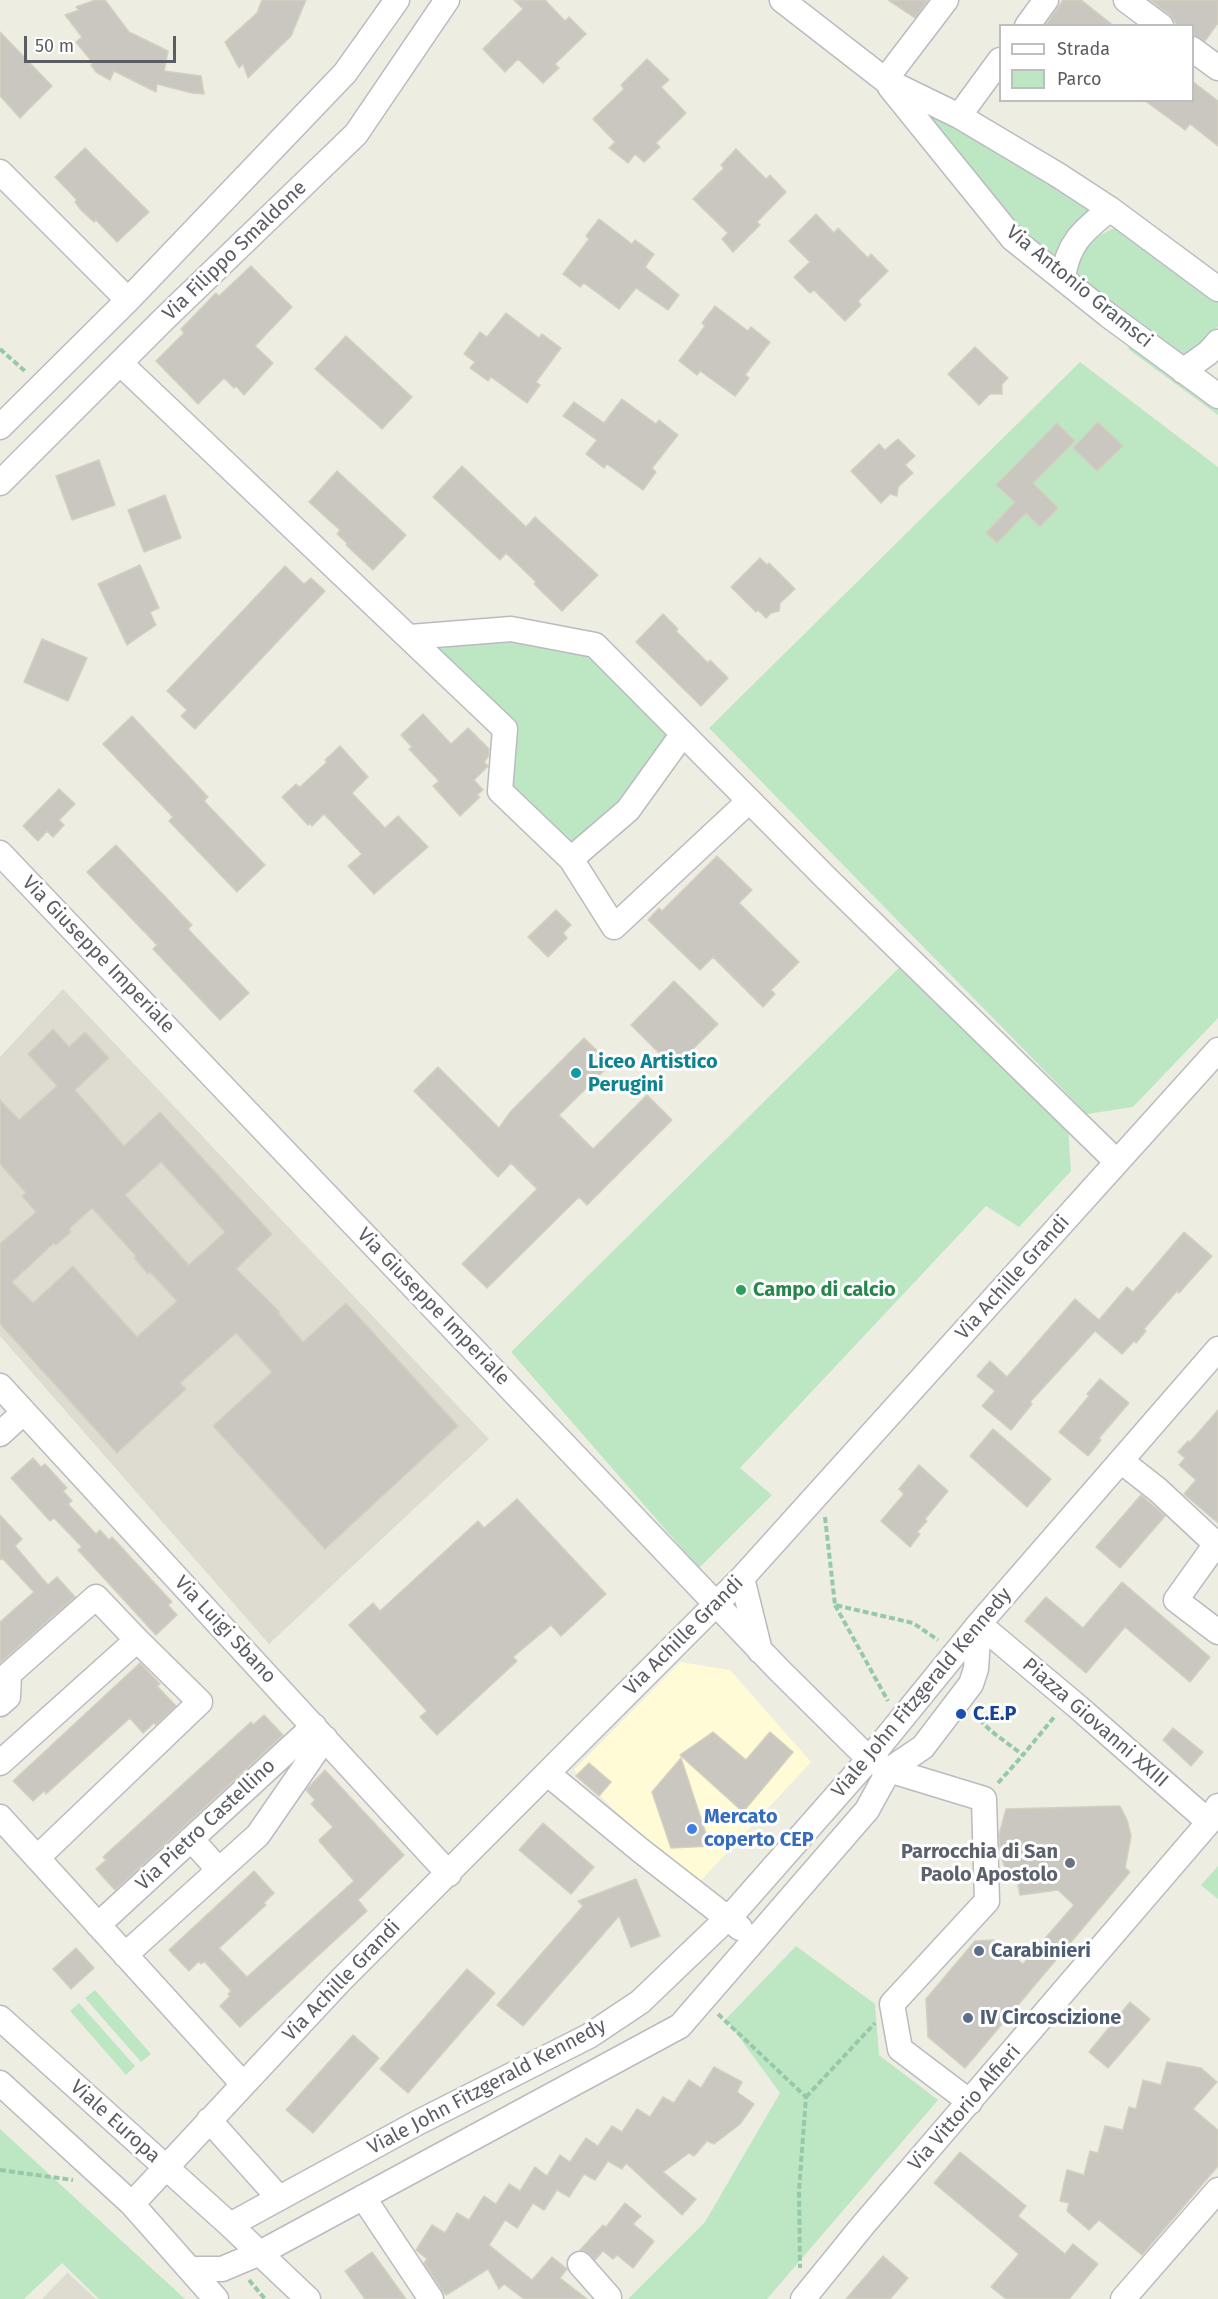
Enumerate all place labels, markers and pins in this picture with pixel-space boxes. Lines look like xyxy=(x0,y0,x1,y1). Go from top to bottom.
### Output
place label: Liceo Artistico Perugini xyxy=(588,1050,718,1097)
marker: Liceo Artistico Perugini xyxy=(569,1066,583,1080)
place label: Campo di calcio xyxy=(753,1278,896,1302)
marker: Campo di calcio xyxy=(734,1283,748,1297)
place label: C.E.P xyxy=(973,1702,1017,1726)
marker: C.E.P xyxy=(954,1707,968,1721)
place label: Mercato coperto CEP xyxy=(704,1805,814,1852)
marker: Mercato coperto CEP xyxy=(685,1822,699,1836)
place label: Parrocchia di San Paolo Apostolo xyxy=(901,1840,1058,1887)
marker: Parrocchia di San Paolo Apostolo xyxy=(1063,1856,1077,1870)
place label: Carabinieri xyxy=(991,1939,1091,1963)
marker: Carabinieri xyxy=(972,1944,986,1958)
place label: IV Circoscizione xyxy=(980,2006,1121,2030)
marker: IV Circoscizione xyxy=(961,2011,975,2025)

